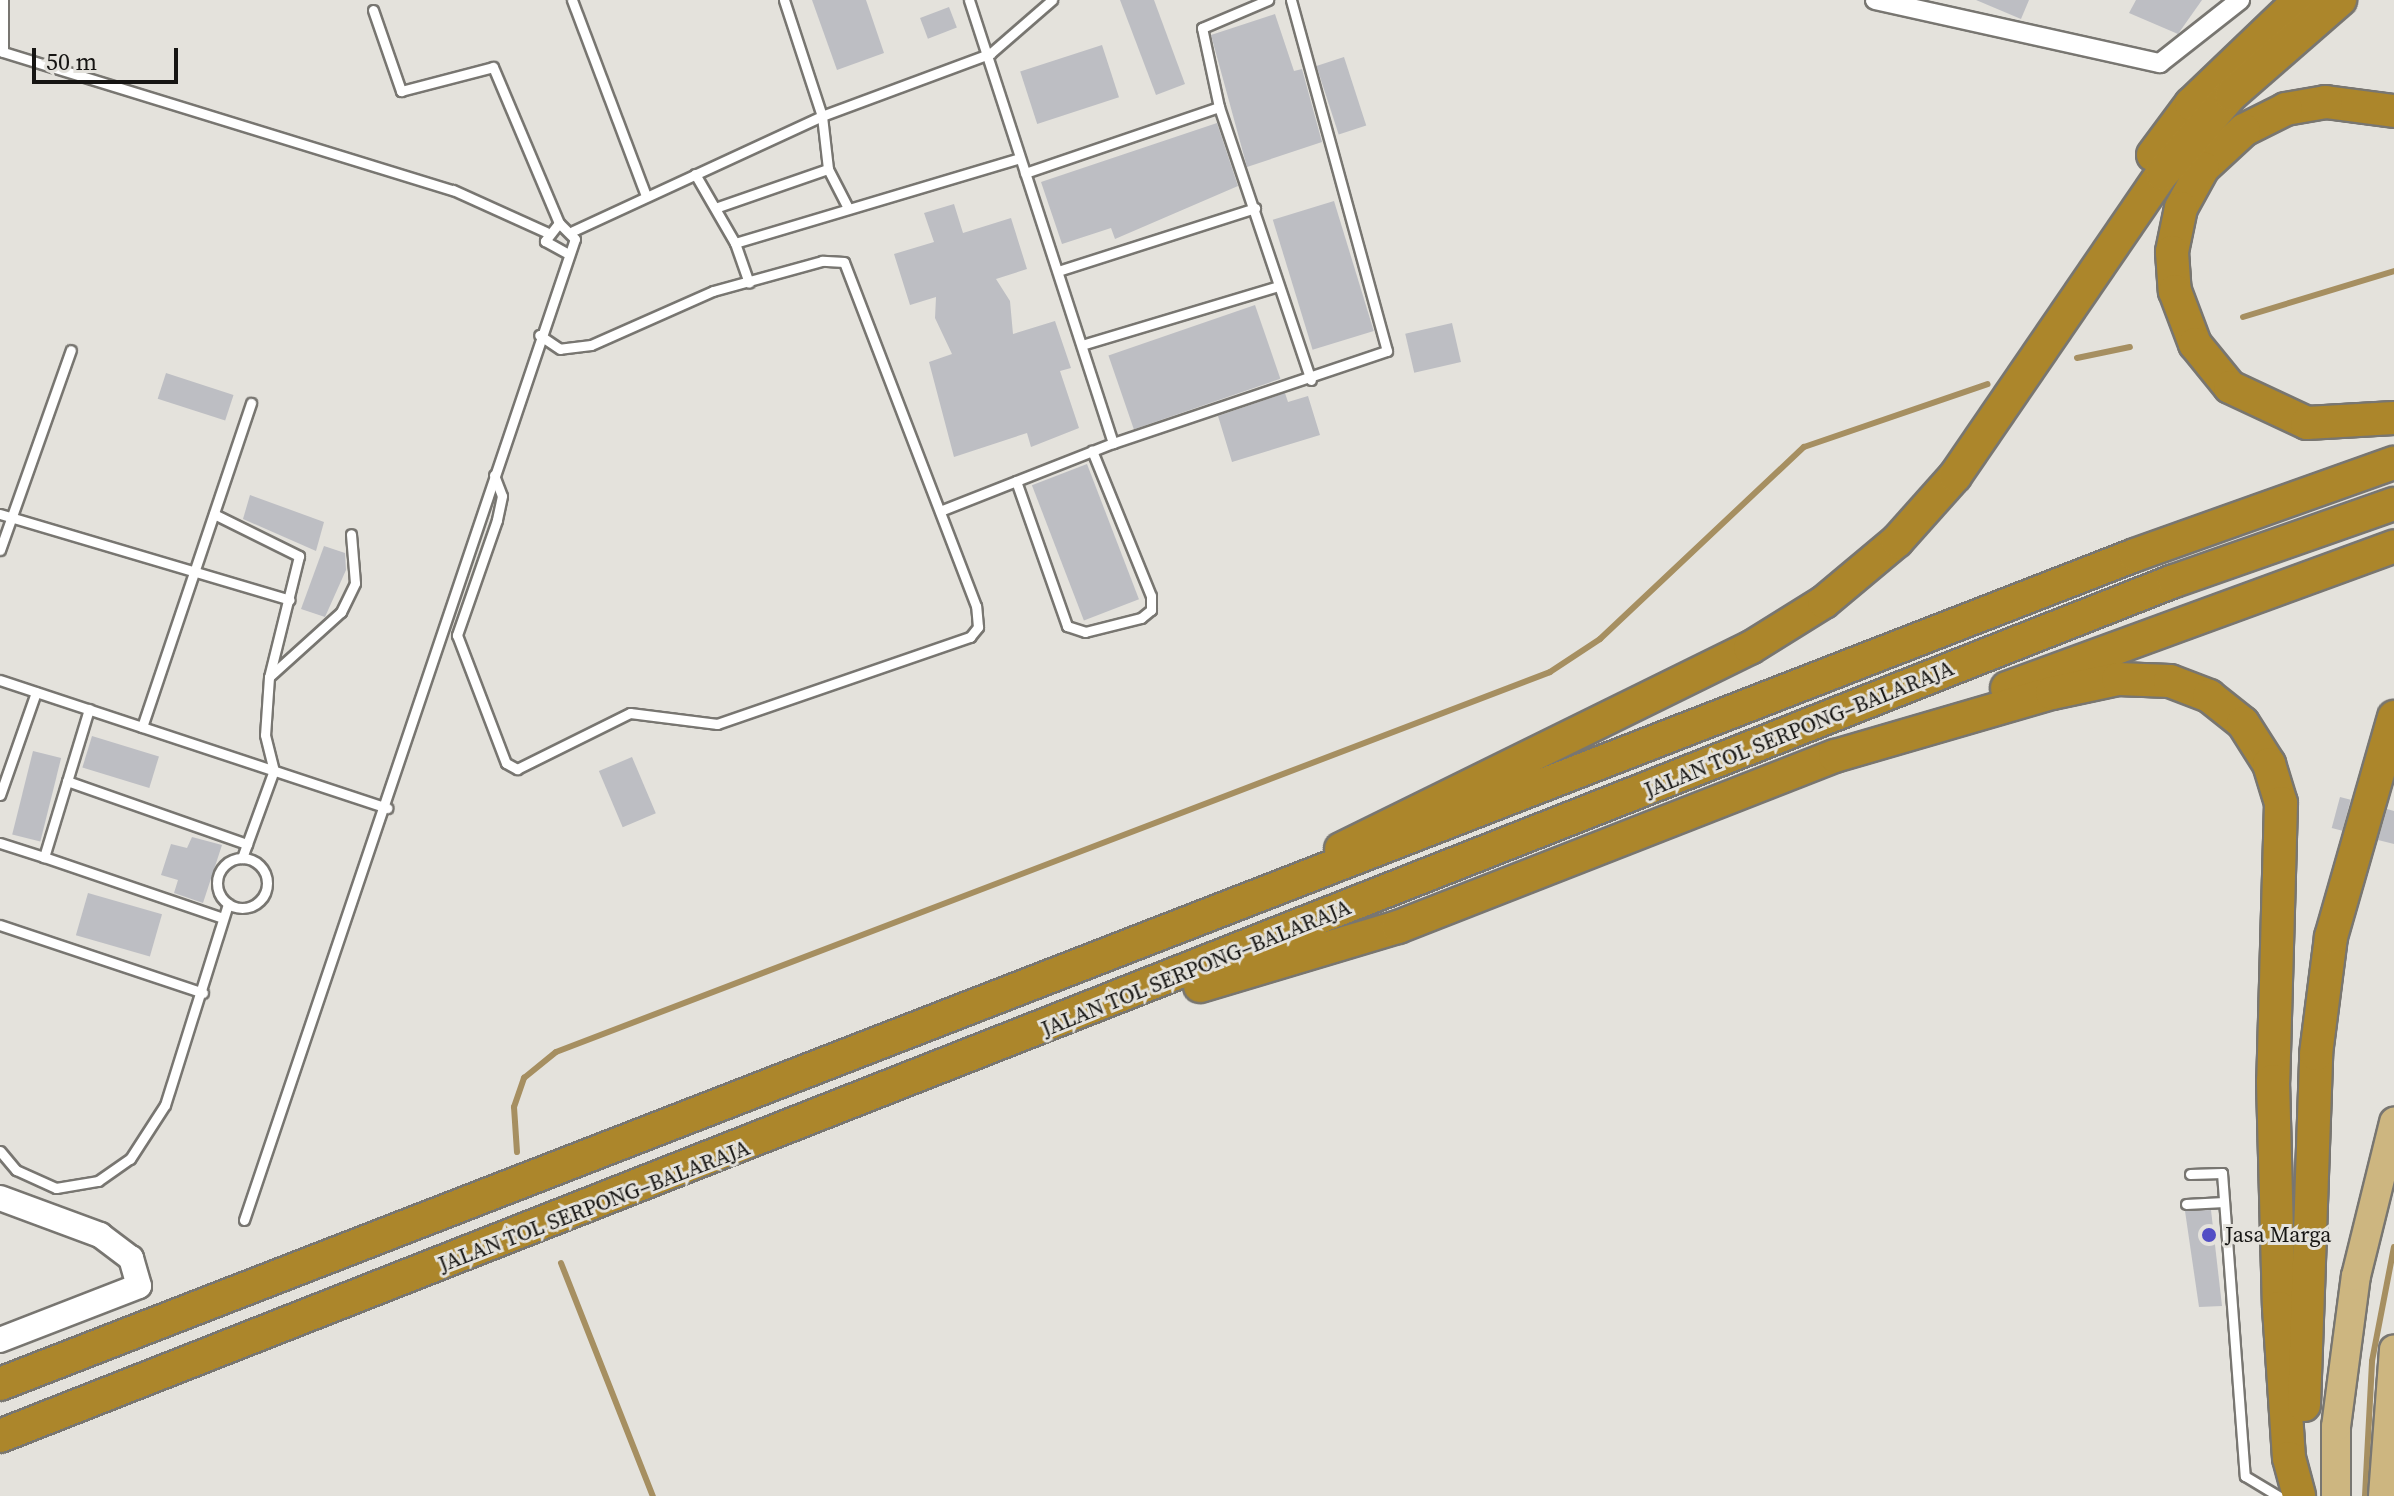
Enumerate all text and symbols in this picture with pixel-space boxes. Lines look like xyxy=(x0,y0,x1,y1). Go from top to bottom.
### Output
scale bar xyxy=(36,32,182,82)
text: 50 m xyxy=(46,45,97,78)
street label: JALAN TOL SERPONG–BALARAJA xyxy=(1640,655,1958,803)
street label: JALAN TOL SERPONG–BALARAJA xyxy=(1037,894,1355,1042)
street label: JALAN TOL SERPONG–BALARAJA xyxy=(434,1134,754,1278)
place label: Jasa Marga xyxy=(2225,1222,2331,1248)
marker: Jasa Marga xyxy=(2200,1226,2218,1244)

